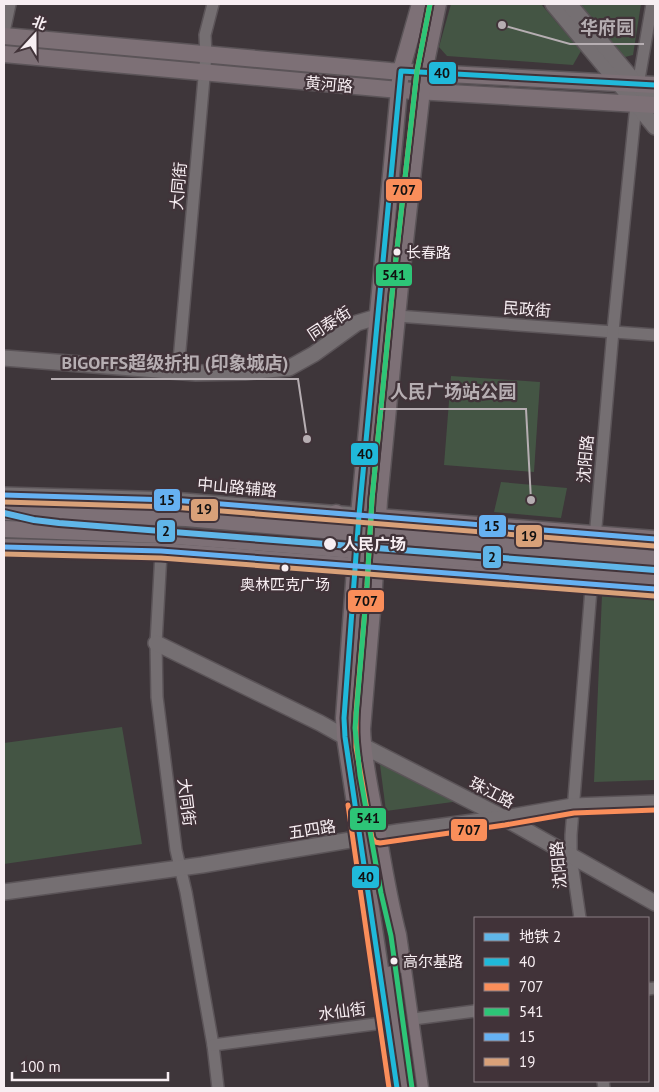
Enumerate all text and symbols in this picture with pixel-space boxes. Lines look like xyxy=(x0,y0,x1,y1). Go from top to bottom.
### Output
north arrow xyxy=(10,10,60,60)
callout: 华府园 xyxy=(570,11,644,44)
text: 北 xyxy=(30,12,49,34)
text: 华府园 xyxy=(580,16,634,39)
line badge: 40 xyxy=(428,61,457,85)
text: 40 xyxy=(434,64,450,82)
street label: 黄河路 xyxy=(304,72,354,96)
street label: 大同街 xyxy=(166,161,190,211)
line badge: 707 xyxy=(385,178,423,202)
text: 707 xyxy=(392,181,416,199)
place label: 长春路 xyxy=(406,243,451,262)
marker: 长春路 xyxy=(392,247,402,257)
line badge: 541 xyxy=(375,263,413,287)
text: 541 xyxy=(382,266,406,284)
street label: 民政街 xyxy=(502,297,552,321)
street label: 同泰街 xyxy=(303,302,355,344)
callout: BIGOFFS超级折扣 (印象城店) xyxy=(51,346,298,379)
text: BIGOFFS超级折扣 (印象城店) xyxy=(62,351,288,374)
callout: 人民广场站公园 xyxy=(380,376,526,409)
text: 人民广场站公园 xyxy=(390,380,516,403)
street label: 沈阳路 xyxy=(573,434,597,484)
line badge: 40 xyxy=(350,442,379,466)
text: 40 xyxy=(357,445,373,463)
street label: 中山路辅路 xyxy=(196,474,278,500)
line badge: 15 xyxy=(153,488,181,512)
text: 15 xyxy=(159,491,175,509)
line badge: 19 xyxy=(190,498,219,522)
text: 19 xyxy=(196,500,212,518)
line badge: 15 xyxy=(478,514,507,538)
text: 15 xyxy=(484,517,500,535)
line badge: 2 xyxy=(156,519,176,543)
text: 2 xyxy=(162,522,170,540)
line badge: 19 xyxy=(515,524,543,548)
text: 19 xyxy=(521,527,537,545)
place label: 人民广场 xyxy=(342,534,406,554)
marker: 人民广场 xyxy=(322,536,338,552)
line badge: 2 xyxy=(482,545,502,569)
text: 2 xyxy=(488,548,496,566)
marker: 奥林匹克广场 xyxy=(280,563,290,573)
place label: 奥林匹克广场 xyxy=(240,575,330,594)
line badge: 707 xyxy=(347,589,385,613)
text: 707 xyxy=(354,592,378,610)
street label: 珠江路 xyxy=(466,772,518,812)
street label: 大同街 xyxy=(174,777,200,827)
line badge: 541 xyxy=(349,807,387,831)
text: 541 xyxy=(356,809,380,827)
street label: 五四路 xyxy=(287,815,337,843)
line badge: 707 xyxy=(450,818,488,842)
text: 707 xyxy=(457,821,481,839)
street label: 沈阳路 xyxy=(546,840,570,890)
line badge: 40 xyxy=(351,865,380,889)
text: 40 xyxy=(358,868,374,886)
legend xyxy=(474,917,649,1082)
text: 地铁 2 xyxy=(519,927,561,946)
place label: 高尔基路 xyxy=(403,952,463,971)
text: 40 xyxy=(519,952,535,971)
marker: 高尔基路 xyxy=(389,956,399,966)
text: 707 xyxy=(519,977,544,996)
street label: 水仙街 xyxy=(317,998,367,1024)
text: 541 xyxy=(519,1002,544,1021)
text: 15 xyxy=(519,1027,535,1046)
scale bar xyxy=(12,1050,169,1082)
text: 19 xyxy=(519,1052,535,1071)
text: 100 m xyxy=(20,1057,61,1076)

